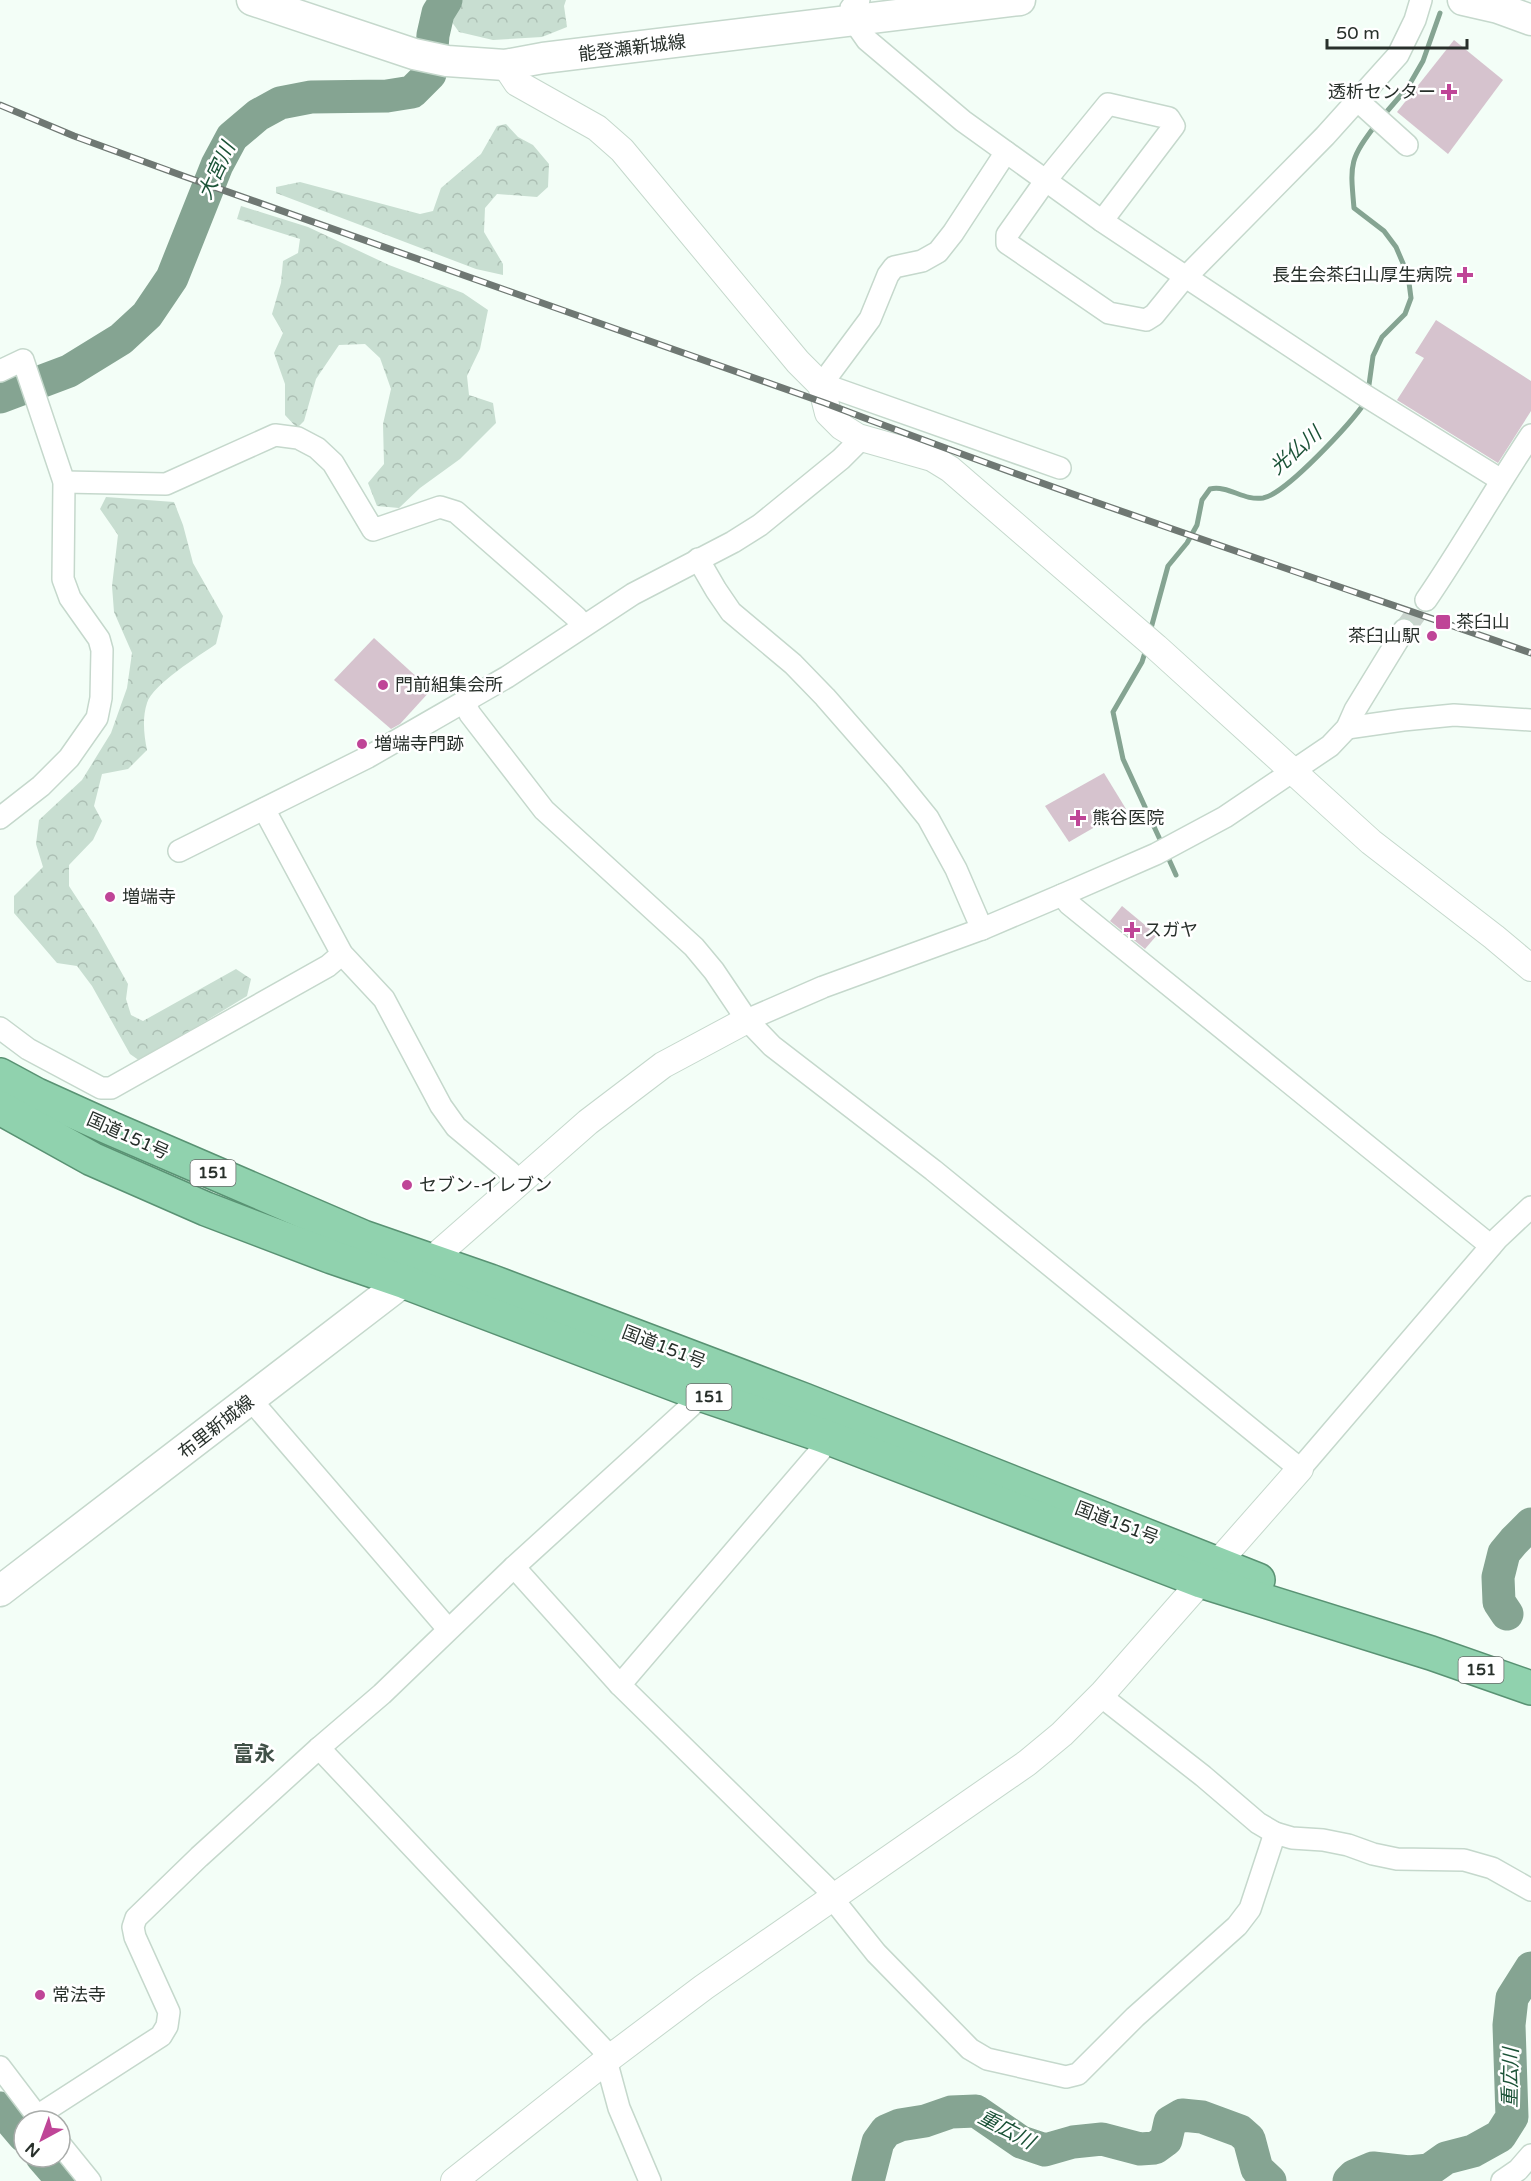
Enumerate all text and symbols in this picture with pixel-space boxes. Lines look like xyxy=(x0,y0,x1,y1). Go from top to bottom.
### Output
scale bar xyxy=(1327,12,1466,50)
text: 50 m xyxy=(1336,22,1380,44)
street label: 能登瀬新城線 xyxy=(577,31,687,65)
place label: 透析センター xyxy=(1328,81,1436,103)
marker: 透析センター xyxy=(1440,83,1458,101)
water label: 大宮川 xyxy=(193,137,241,203)
place label: 長生会茶臼山厚生病院 xyxy=(1272,264,1452,286)
marker: 長生会茶臼山厚生病院 xyxy=(1456,266,1474,284)
water label: 光仏川 xyxy=(1265,421,1328,480)
place label: 茶臼山 xyxy=(1456,611,1510,633)
marker: 茶臼山 xyxy=(1434,613,1452,631)
place label: 茶臼山駅 xyxy=(1348,625,1420,647)
marker: 茶臼山駅 xyxy=(1425,629,1439,643)
place label: 門前組集会所 xyxy=(395,674,503,696)
marker: 門前組集会所 xyxy=(376,678,390,692)
place label: 増端寺門跡 xyxy=(374,733,464,755)
marker: 増端寺門跡 xyxy=(355,737,369,751)
place label: 熊谷医院 xyxy=(1092,807,1164,829)
marker: 熊谷医院 xyxy=(1069,809,1087,827)
place label: 増端寺 xyxy=(122,886,176,908)
marker: 増端寺 xyxy=(103,890,117,904)
place label: スガヤ xyxy=(1144,919,1198,941)
marker: スガヤ xyxy=(1125,923,1139,937)
street label: 国道151号 xyxy=(83,1108,173,1164)
road number: 151 xyxy=(190,1160,236,1186)
place label: セブン-イレブン xyxy=(419,1174,552,1196)
marker: セブン-イレブン xyxy=(400,1178,414,1192)
street label: 国道151号 xyxy=(619,1321,709,1373)
road number: 151 xyxy=(686,1384,732,1410)
street label: 布里新城線 xyxy=(174,1391,258,1463)
street label: 国道151号 xyxy=(1072,1497,1162,1549)
road number: 151 xyxy=(1458,1657,1504,1683)
district label: 富永 xyxy=(233,1742,275,1767)
place label: 常法寺 xyxy=(52,1984,106,2006)
marker: 常法寺 xyxy=(33,1988,47,2002)
water label: 重広川 xyxy=(1498,2046,1524,2108)
water label: 重広川 xyxy=(974,2105,1040,2156)
north arrow xyxy=(12,2109,72,2169)
text: N xyxy=(21,2138,44,2161)

